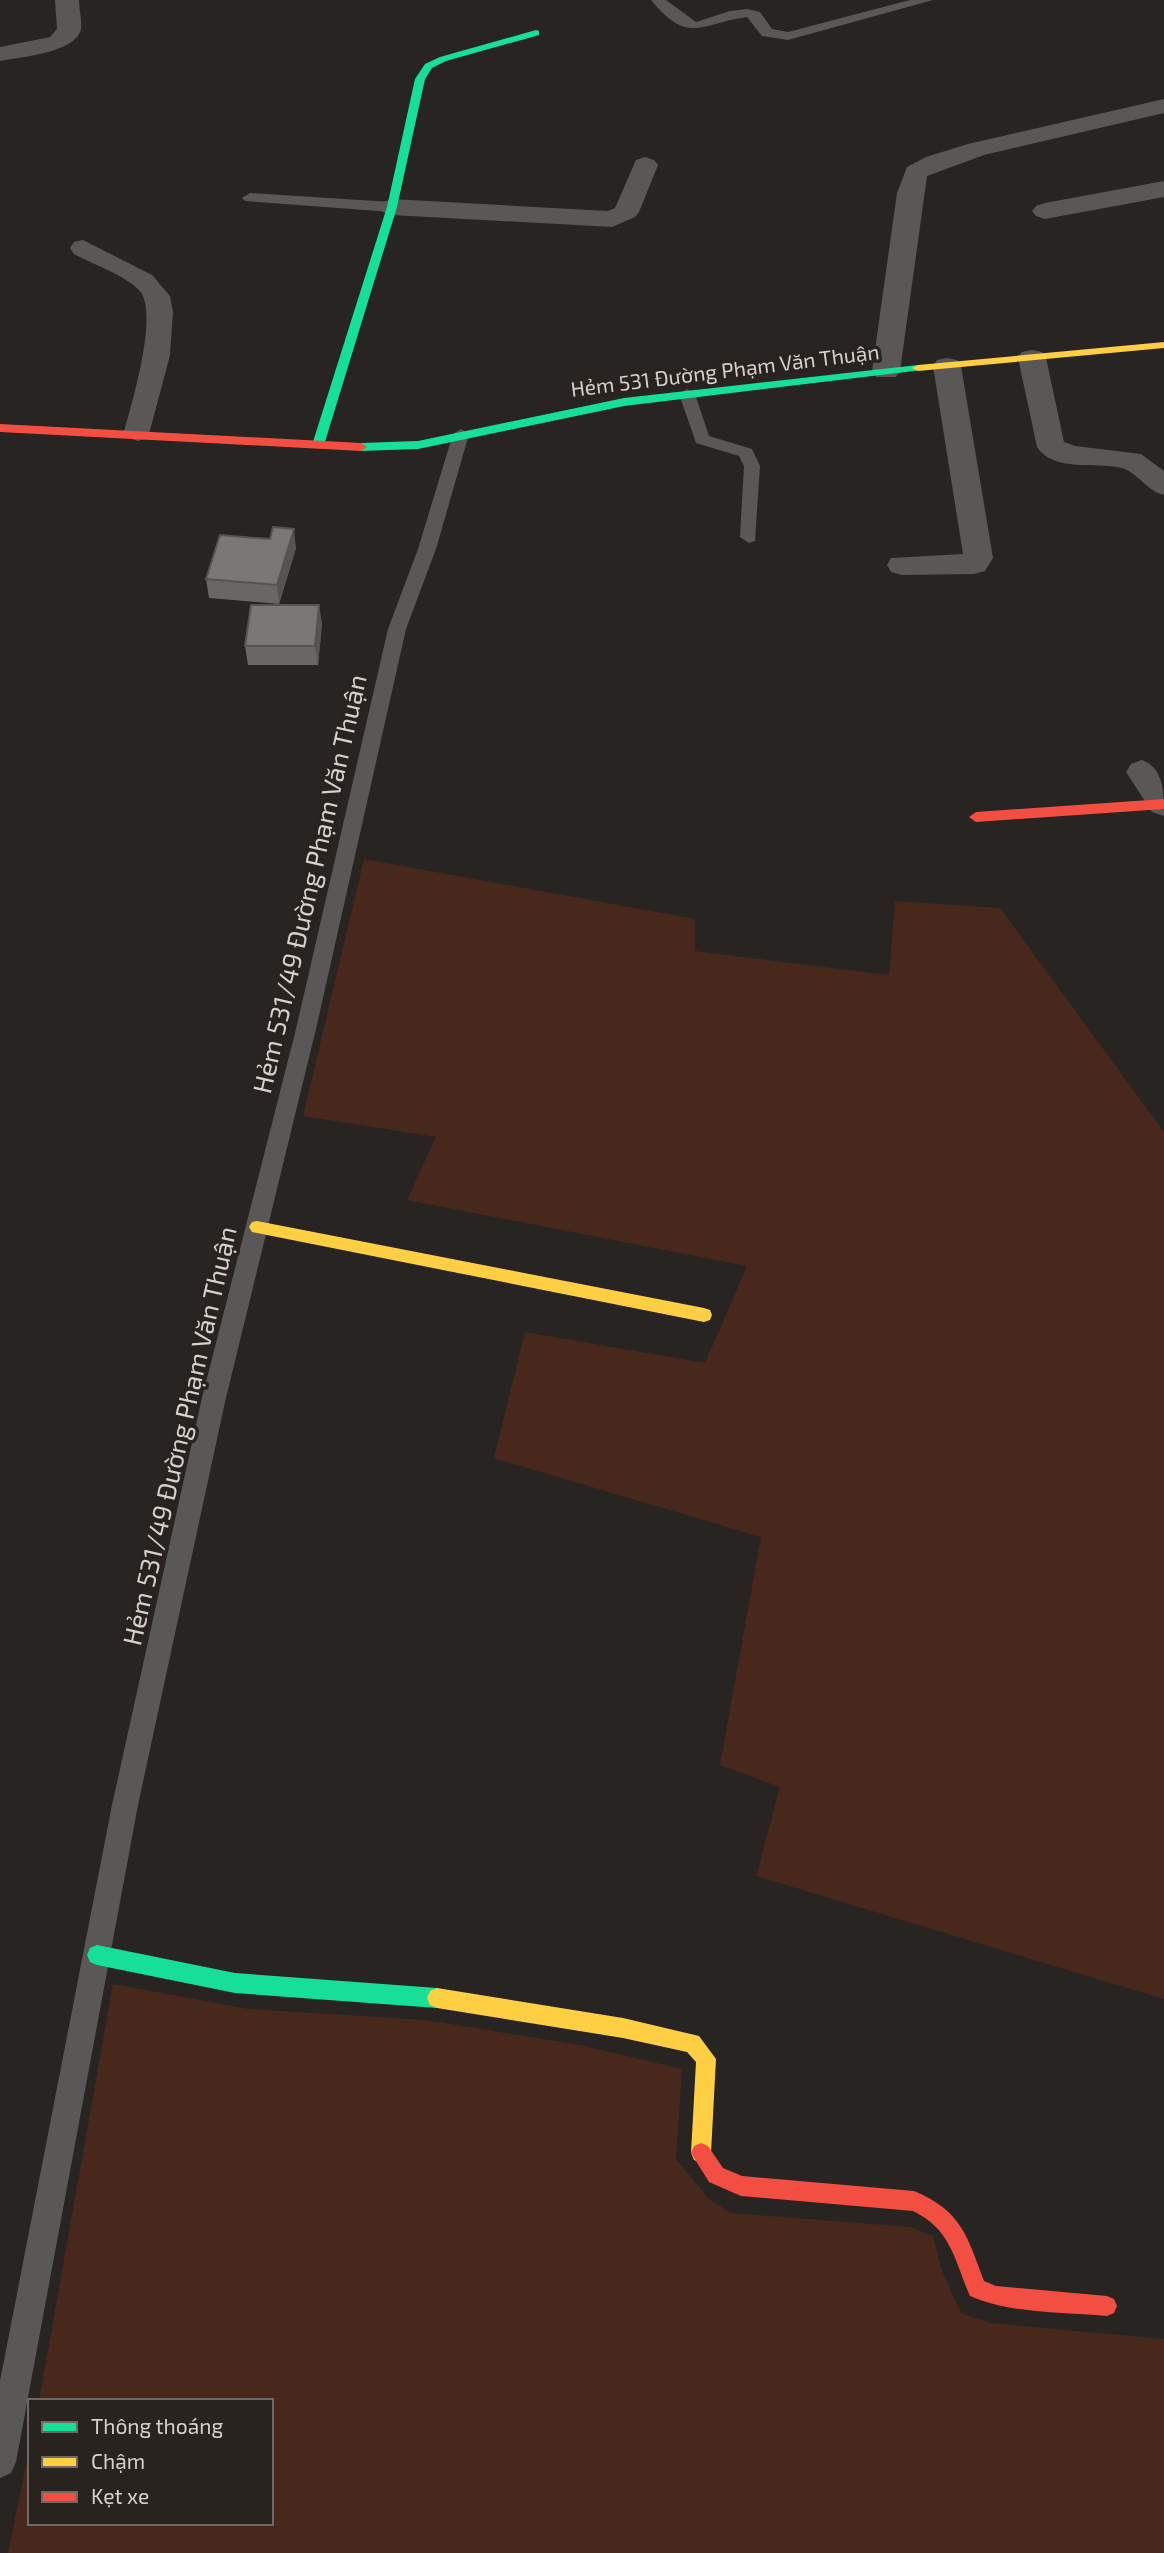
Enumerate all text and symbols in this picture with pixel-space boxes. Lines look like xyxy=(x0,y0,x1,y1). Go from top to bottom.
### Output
street label: Hẻm 531 Đường Phạm Văn Thuận xyxy=(569,338,881,401)
street label: Hẻm 531/49 Đường Phạm Văn Thuận xyxy=(245,671,372,1096)
street label: Hẻm 531/49 Đường Phạm Văn Thuận xyxy=(115,1223,242,1648)
legend xyxy=(28,2399,273,2525)
text: Thông thoáng xyxy=(91,2413,223,2438)
text: Chậm xyxy=(91,2448,145,2473)
text: Kẹt xe xyxy=(91,2483,149,2508)

